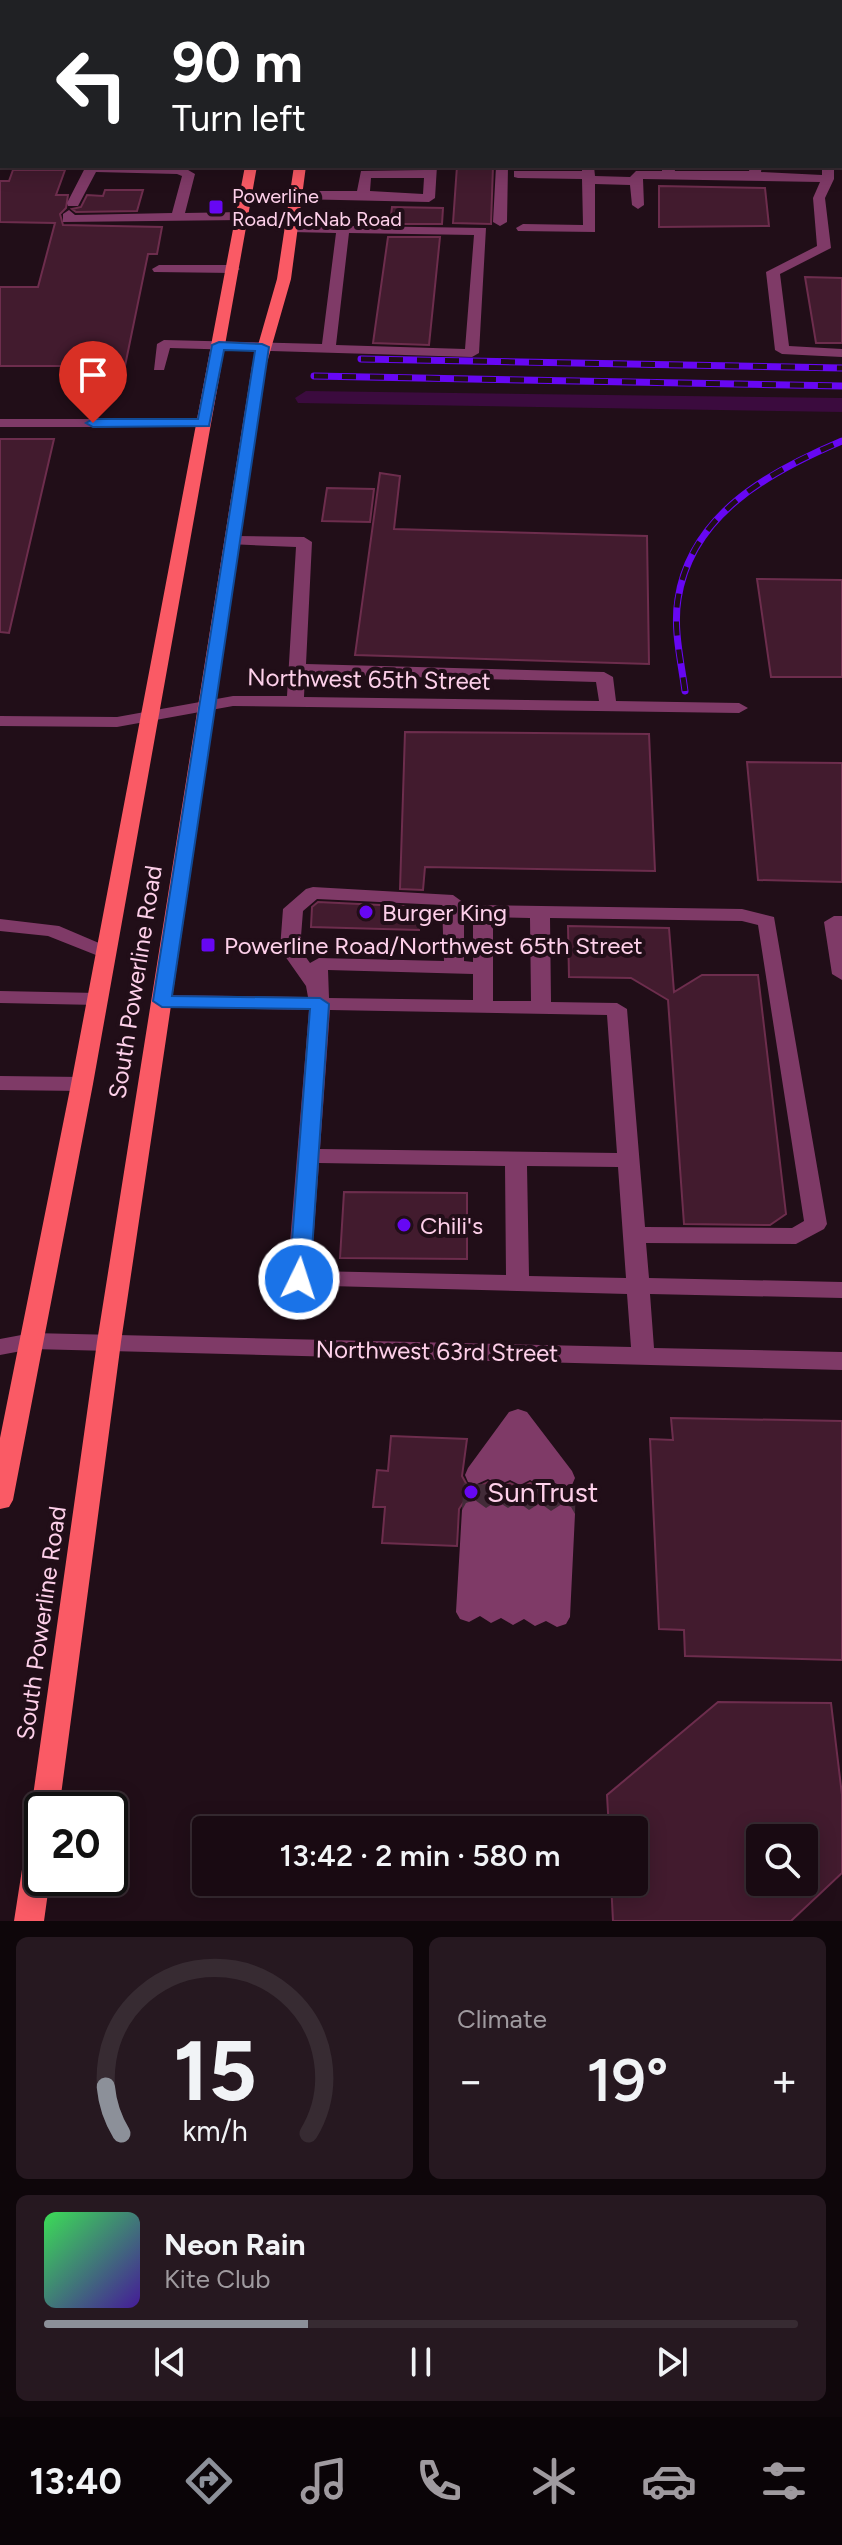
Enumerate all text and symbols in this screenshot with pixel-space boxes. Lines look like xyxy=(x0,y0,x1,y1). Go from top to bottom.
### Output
text: 90 m xyxy=(172,29,303,96)
icon: left xyxy=(40,32,144,136)
text: Turn left xyxy=(172,97,306,140)
place label: Powerline Road/McNab Road xyxy=(232,184,402,231)
marker: Powerline Road/McNab Road xyxy=(207,198,225,216)
pin xyxy=(59,341,127,423)
icon: arrive xyxy=(71,353,115,397)
street label: Northwest 65th Street xyxy=(247,662,491,696)
street label: South Powerline Road xyxy=(102,863,168,1101)
place label: Burger King xyxy=(382,898,507,927)
marker: Burger King xyxy=(357,903,375,921)
place label: Powerline Road/Northwest 65th Street xyxy=(224,931,643,960)
marker: Powerline Road/Northwest 65th Street xyxy=(199,936,217,954)
place label: Chili's xyxy=(420,1211,483,1240)
marker: Chili's xyxy=(395,1216,413,1234)
position arrow xyxy=(257,1237,341,1321)
street label: Northwest 63rd Street xyxy=(315,1334,559,1368)
place label: SunTrust xyxy=(487,1475,598,1509)
marker: SunTrust xyxy=(462,1483,480,1501)
street label: South Powerline Road xyxy=(10,1504,72,1742)
speed limit sign: 20 xyxy=(24,1792,128,1896)
map controls xyxy=(746,1824,818,1896)
button: search xyxy=(746,1824,818,1896)
text: 13:42 · 2 min · 580 m xyxy=(280,1837,560,1874)
text: Climate xyxy=(457,2003,547,2035)
text: 15 xyxy=(173,2021,256,2121)
text: 19° xyxy=(586,2044,669,2116)
text: − xyxy=(457,2054,484,2107)
text: + xyxy=(771,2054,798,2107)
text: km/h xyxy=(182,2114,247,2148)
text: Neon Rain xyxy=(164,2226,306,2263)
text: Kite Club xyxy=(164,2263,270,2295)
icon: previous xyxy=(148,2340,192,2384)
icon: pause xyxy=(399,2340,443,2384)
icon: next xyxy=(650,2340,694,2384)
icon: directions xyxy=(181,2453,237,2509)
icon: music xyxy=(296,2453,352,2509)
icon: phone xyxy=(411,2453,467,2509)
icon: climate xyxy=(526,2453,582,2509)
icon: car xyxy=(641,2453,697,2509)
icon: filters xyxy=(756,2453,812,2509)
text: 13:40 xyxy=(30,2460,122,2503)

